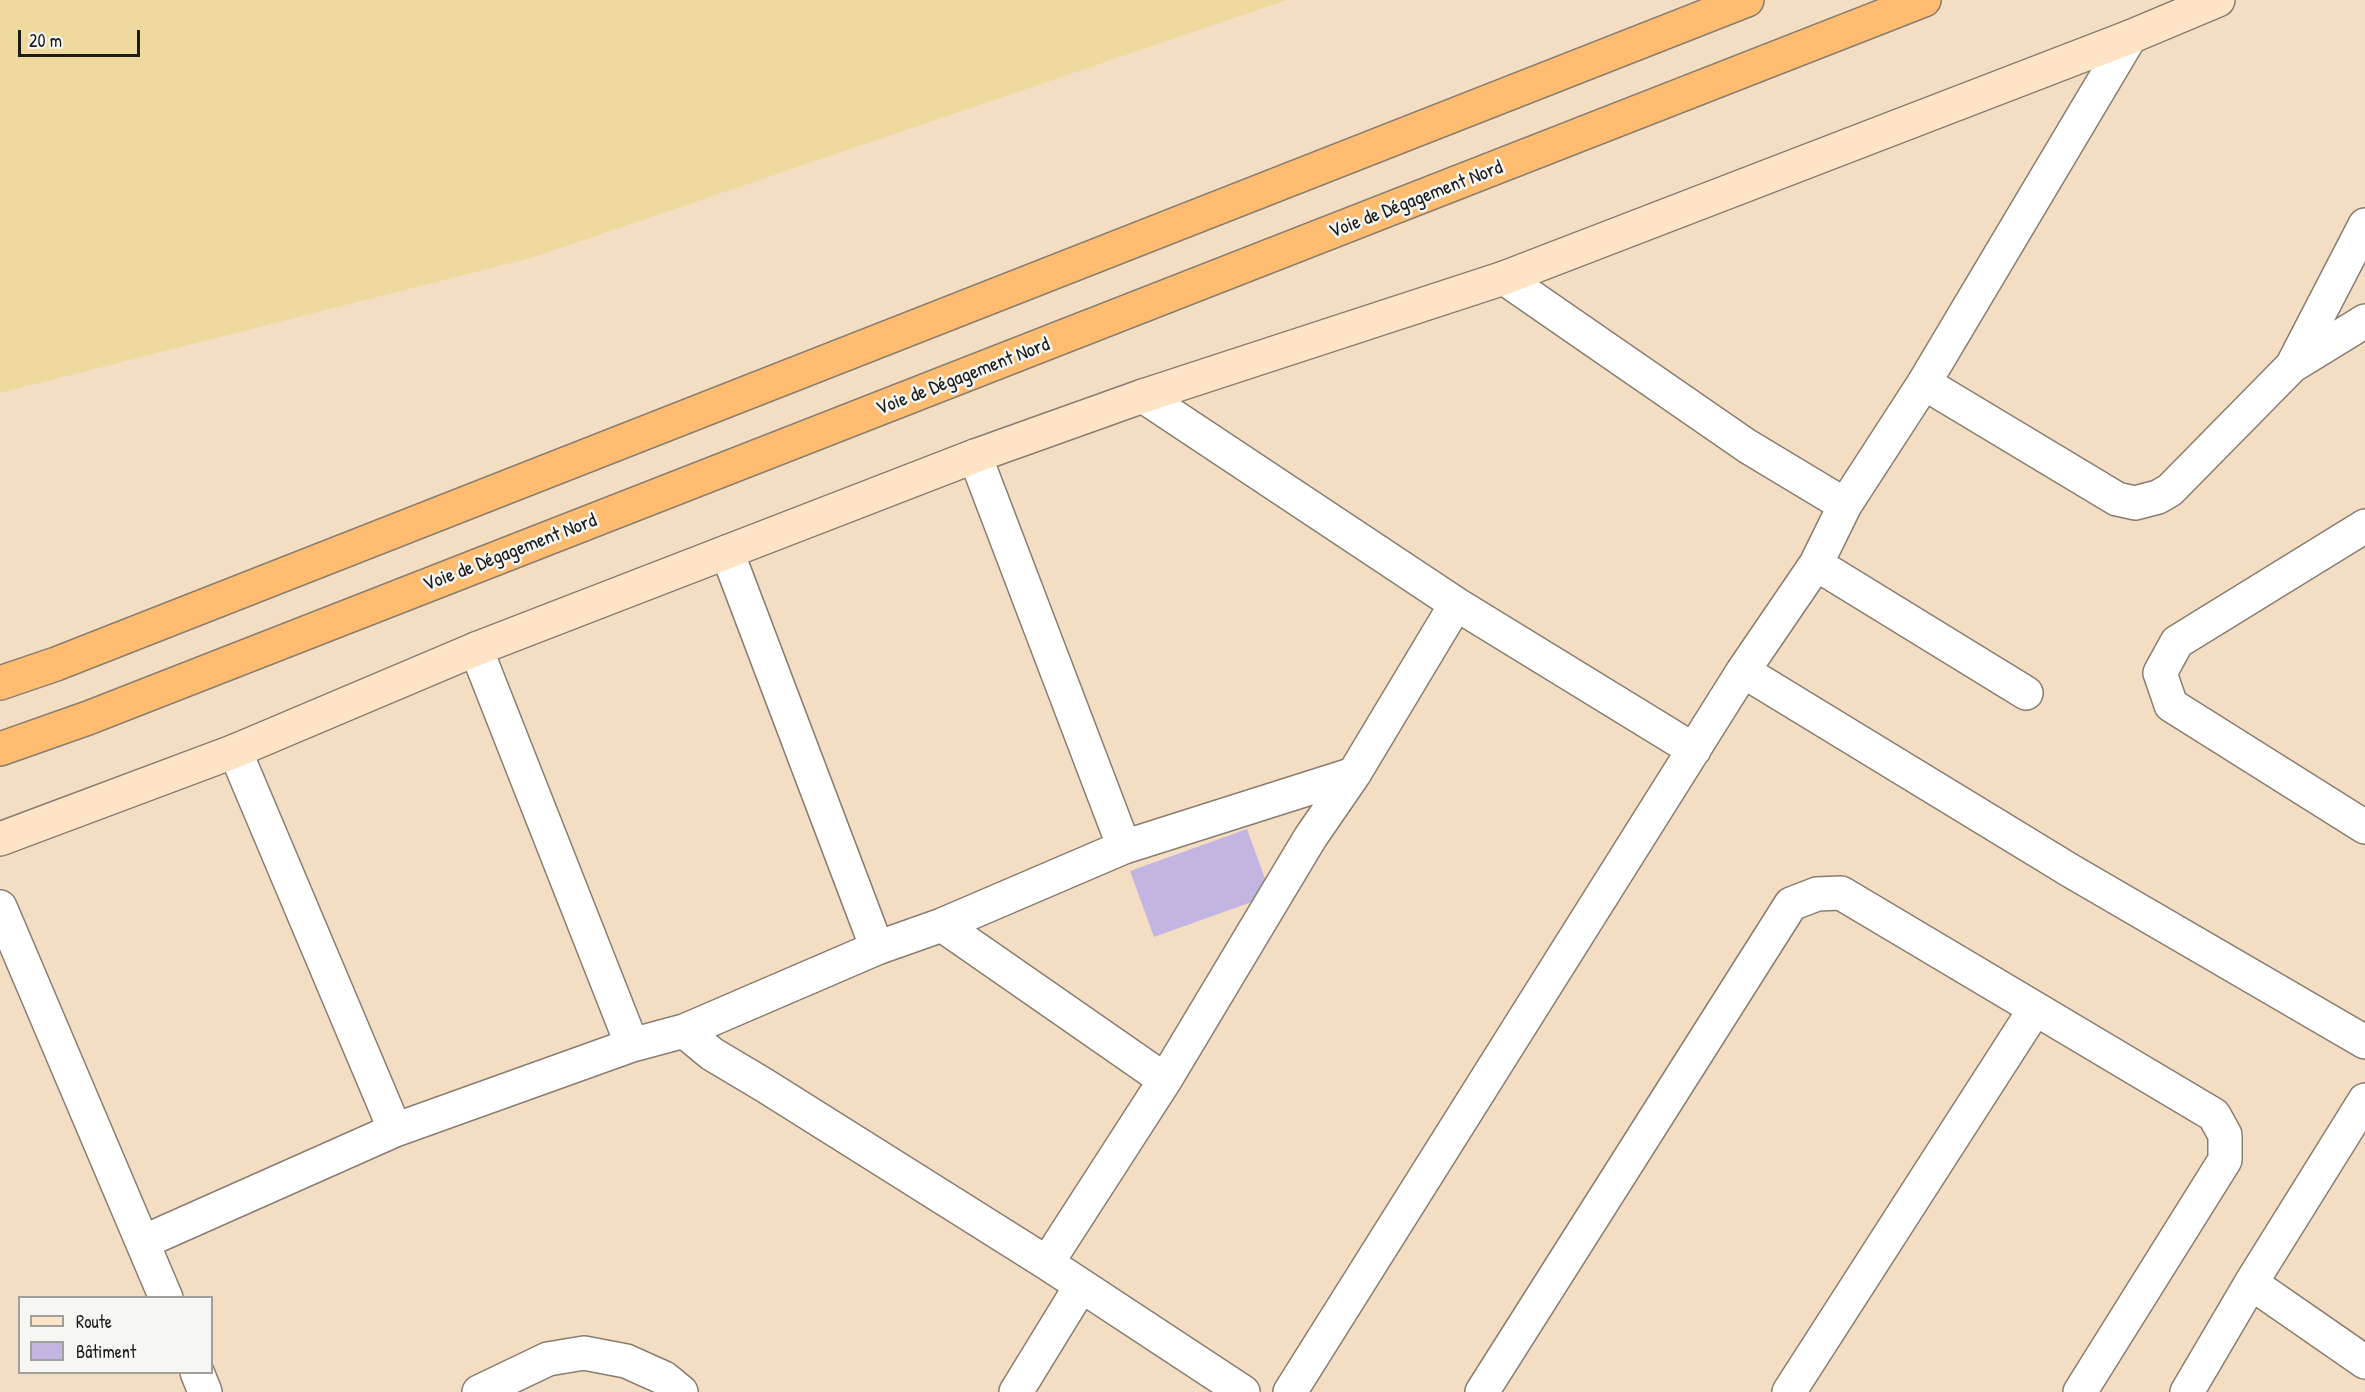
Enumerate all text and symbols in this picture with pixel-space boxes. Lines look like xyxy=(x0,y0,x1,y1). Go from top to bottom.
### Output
scale bar xyxy=(21,18,142,56)
text: 20 m xyxy=(29,28,62,53)
street label: Voie de Dégagement Nord xyxy=(1326,156,1506,244)
street label: Voie de Dégagement Nord xyxy=(873,333,1053,421)
street label: Voie de Dégagement Nord xyxy=(420,509,600,597)
legend xyxy=(18,1296,213,1374)
text: Route xyxy=(76,1309,112,1334)
text: Bâtiment xyxy=(76,1339,136,1364)

